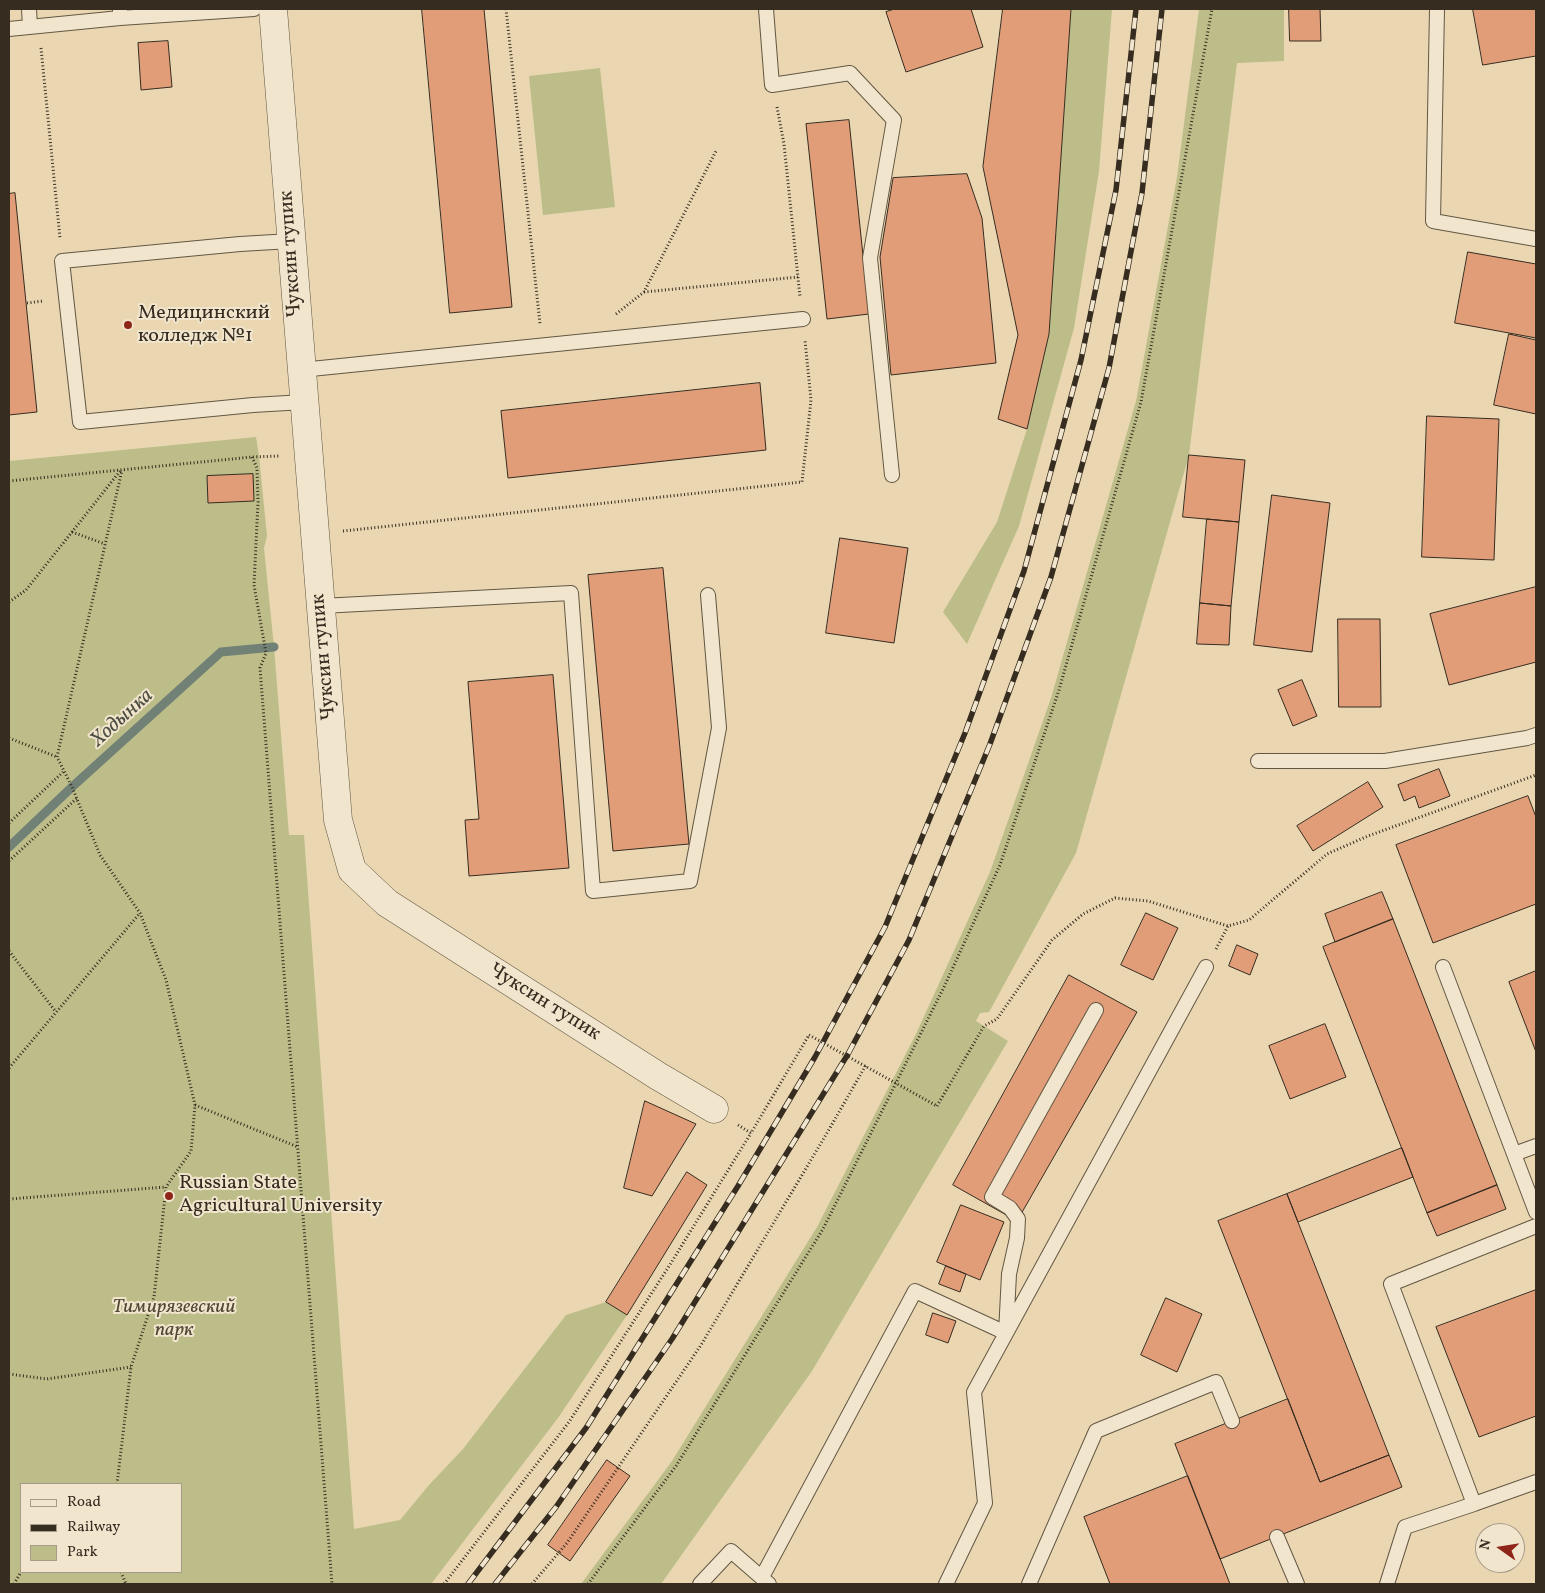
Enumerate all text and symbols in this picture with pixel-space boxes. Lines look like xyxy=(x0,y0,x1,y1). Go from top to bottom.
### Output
street label: Чуксин тупик xyxy=(276,190,308,318)
place label: Медицинский колледж №1 xyxy=(138,302,270,349)
marker: Медицинский колледж №1 xyxy=(122,319,134,331)
street label: Чуксин тупик xyxy=(307,593,343,721)
water label: Ходынка xyxy=(86,684,160,754)
street label: Чуксин тупик xyxy=(484,959,604,1047)
place label: Russian State Agricultural University xyxy=(179,1172,383,1219)
marker: Russian State Agricultural University xyxy=(163,1190,175,1202)
park label: Тимирязевский парк xyxy=(113,1296,235,1343)
legend xyxy=(20,1483,182,1573)
text: Road xyxy=(67,1492,101,1513)
text: Railway xyxy=(67,1517,120,1538)
north arrow xyxy=(1475,1523,1525,1573)
text: N xyxy=(1475,1538,1496,1552)
text: Park xyxy=(67,1542,98,1563)

